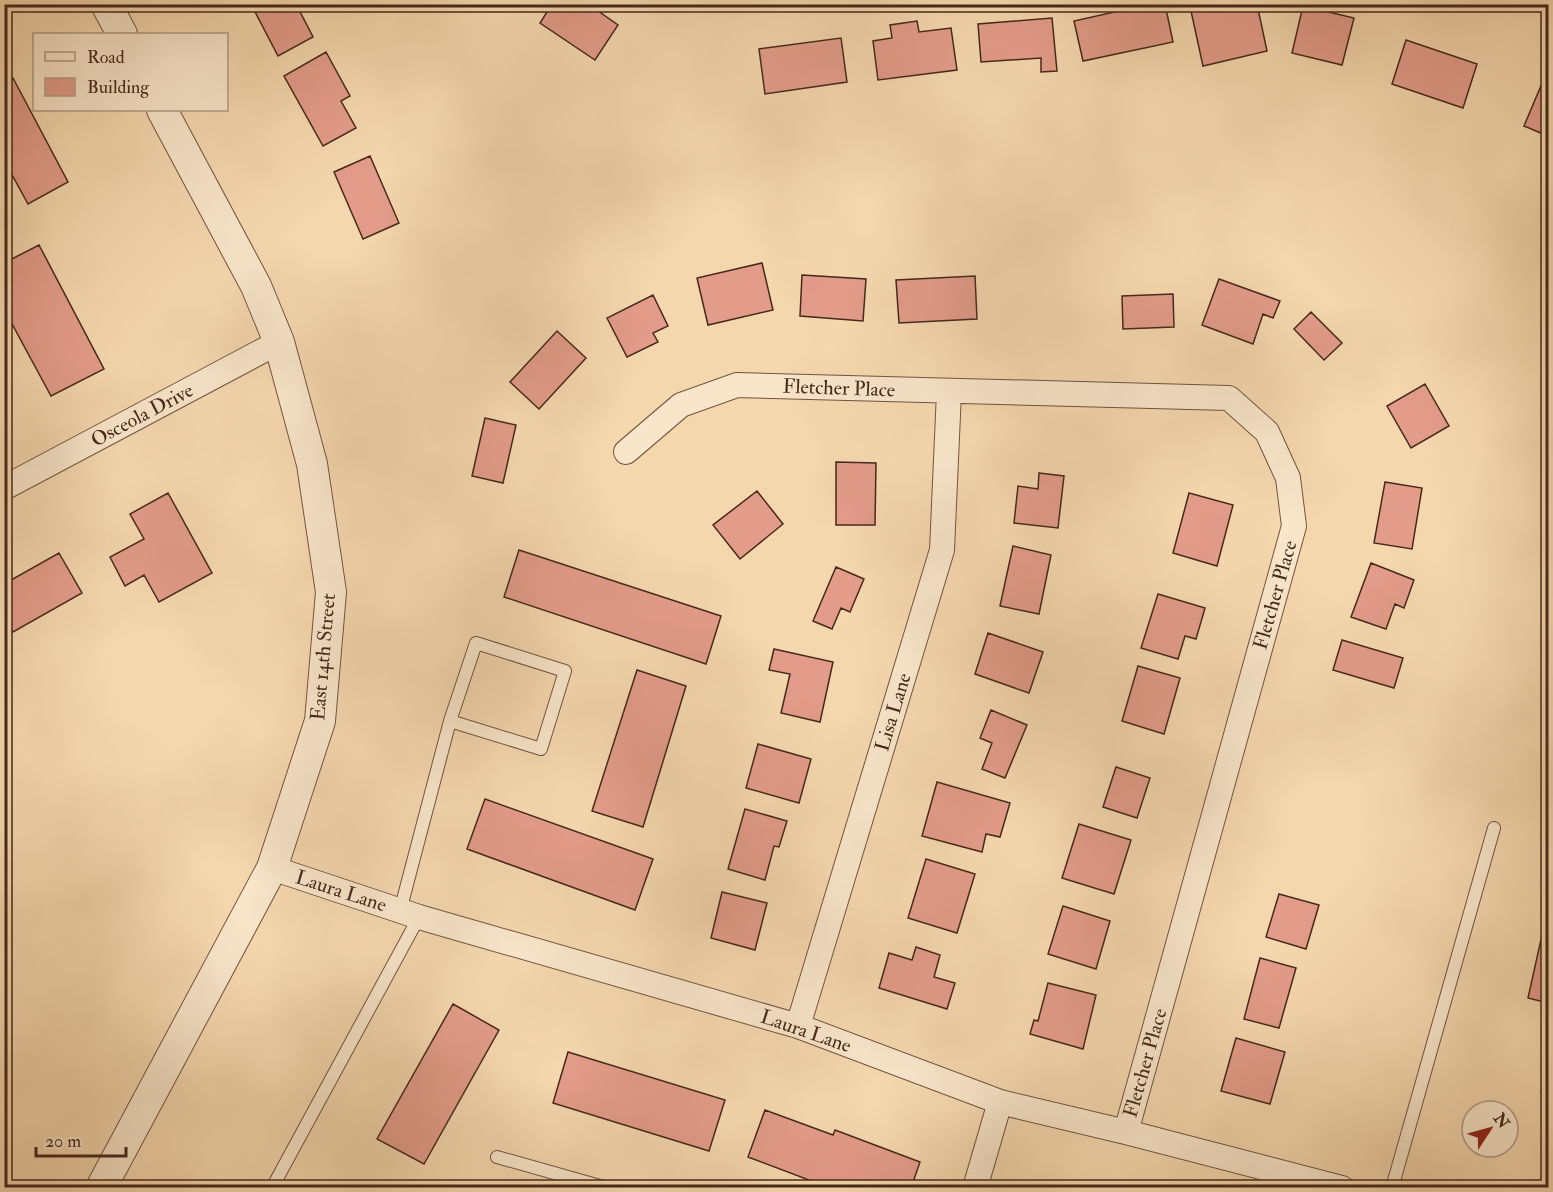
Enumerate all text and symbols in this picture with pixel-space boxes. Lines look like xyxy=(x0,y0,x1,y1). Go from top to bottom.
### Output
legend xyxy=(33,33,228,111)
text: Road xyxy=(87,46,125,69)
text: Building xyxy=(87,76,150,99)
street label: Fletcher Place xyxy=(782,374,896,402)
street label: Osceola Drive xyxy=(86,378,198,452)
street label: Fletcher Place xyxy=(1247,538,1303,652)
street label: East 14th Street xyxy=(305,592,341,722)
street label: Lisa Lane xyxy=(869,670,917,754)
street label: Laura Lane xyxy=(292,865,390,917)
street label: Laura Lane xyxy=(757,1004,855,1058)
street label: Fletcher Place xyxy=(1117,1006,1173,1120)
north arrow xyxy=(1460,1099,1520,1159)
text: N xyxy=(1488,1108,1514,1133)
scale bar xyxy=(36,1120,126,1158)
text: 20 m xyxy=(45,1130,81,1153)

